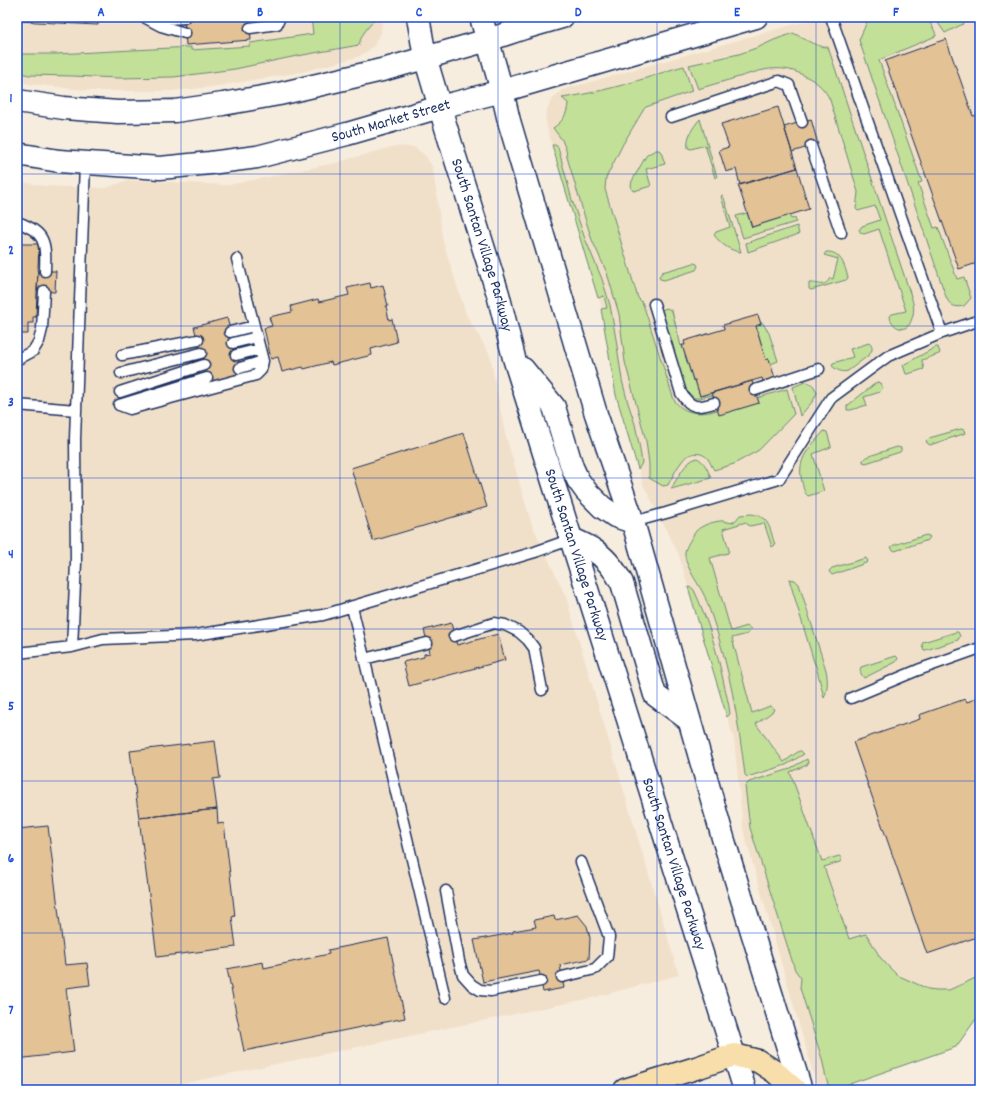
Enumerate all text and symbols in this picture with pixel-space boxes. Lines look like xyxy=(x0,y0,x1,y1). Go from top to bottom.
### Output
text: A xyxy=(97,4,105,23)
text: B xyxy=(257,4,263,23)
text: C xyxy=(416,4,423,23)
text: D xyxy=(575,4,582,23)
text: E xyxy=(734,4,741,23)
text: F xyxy=(893,4,899,23)
text: 1 xyxy=(10,90,13,109)
street label: South Market Street xyxy=(329,93,453,149)
street label: South Santan Village Parkway xyxy=(445,156,519,334)
text: 2 xyxy=(8,242,14,261)
text: 3 xyxy=(8,394,14,413)
street label: South Santan Village Parkway xyxy=(538,466,614,644)
text: 4 xyxy=(8,546,14,565)
text: 5 xyxy=(8,698,14,717)
street label: South Santan Village Parkway xyxy=(636,775,712,953)
text: 6 xyxy=(8,850,15,869)
text: 7 xyxy=(9,1002,14,1021)

